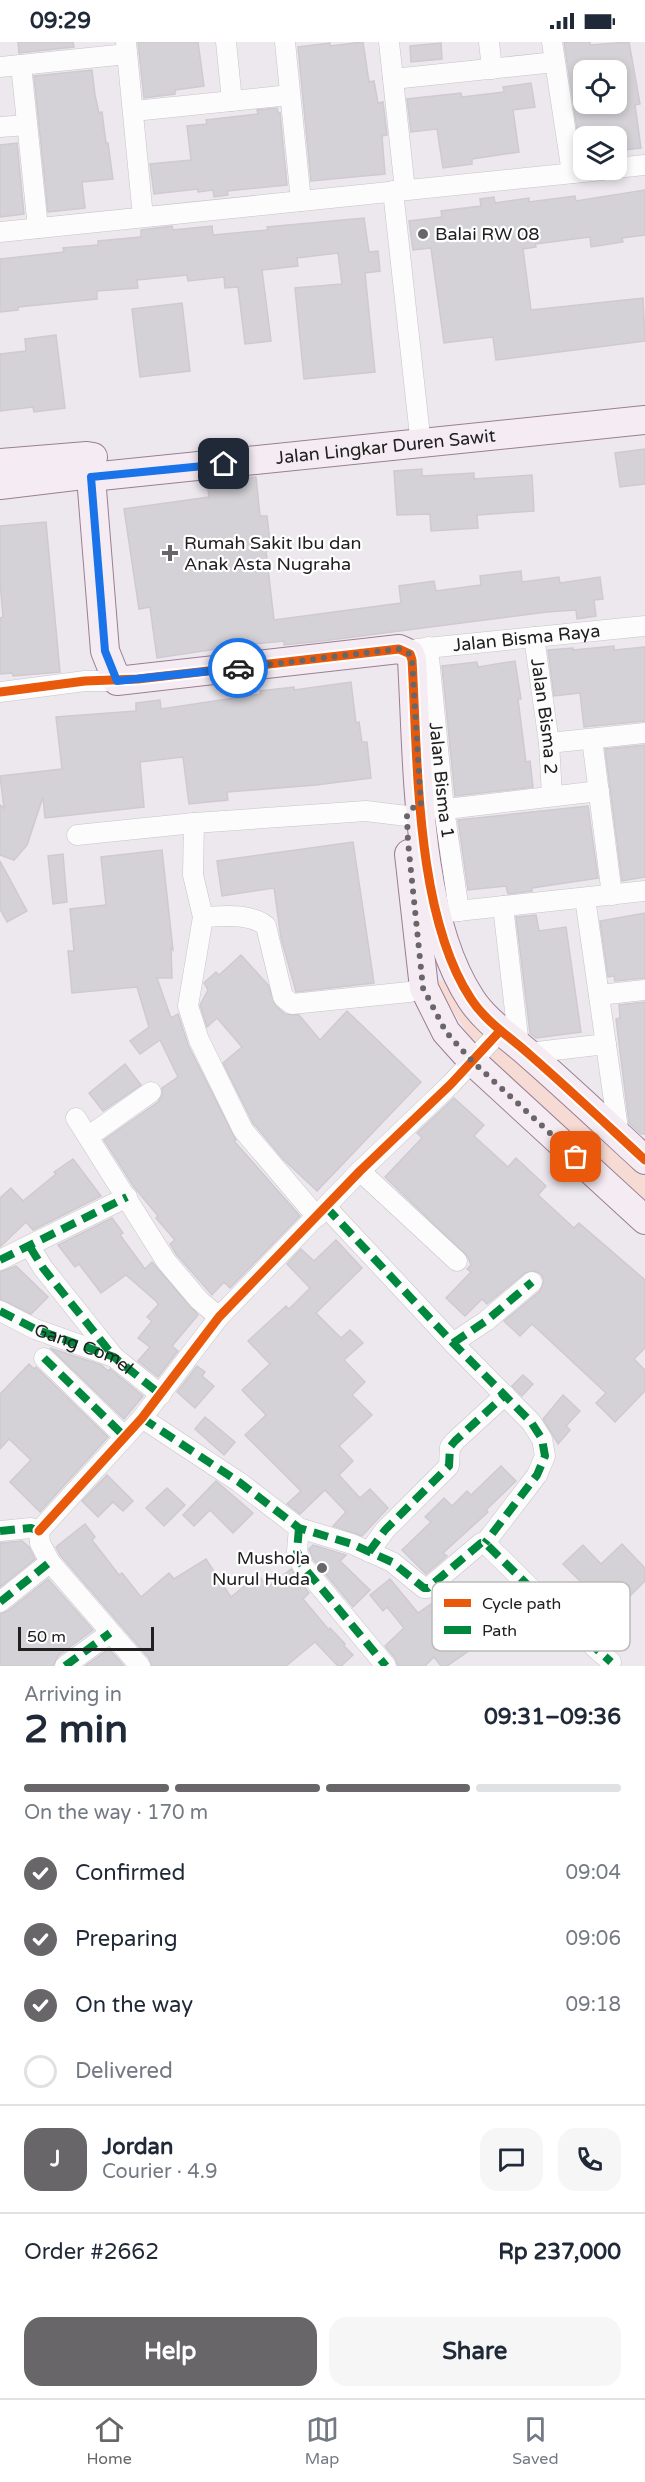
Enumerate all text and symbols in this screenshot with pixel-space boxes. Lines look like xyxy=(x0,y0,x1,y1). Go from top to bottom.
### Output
text: 09:29 xyxy=(30,8,91,34)
map controls xyxy=(573,60,627,180)
button: locate xyxy=(573,60,627,114)
button: layers xyxy=(573,126,627,180)
place label: Balai RW 08 xyxy=(435,223,540,245)
marker: Balai RW 08 xyxy=(416,227,430,241)
street label: Jalan Lingkar Duren Sawit xyxy=(275,424,497,469)
pin xyxy=(198,438,249,489)
icon: home xyxy=(207,447,240,480)
place label: Rumah Sakit Ibu dan Anak Asta Nugraha xyxy=(184,532,362,575)
marker: Rumah Sakit Ibu dan Anak Asta Nugraha xyxy=(161,544,179,562)
street label: Jalan Bisma Raya xyxy=(452,620,601,656)
courier xyxy=(208,638,268,698)
icon: car xyxy=(222,652,255,685)
street label: Jalan Bisma 2 xyxy=(526,657,562,775)
street label: Jalan Bisma 1 xyxy=(424,721,459,840)
pin xyxy=(550,1131,601,1182)
icon: bag xyxy=(559,1140,592,1173)
street label: Gang Comel xyxy=(31,1319,138,1379)
place label: Mushola Nurul Huda xyxy=(212,1547,310,1590)
marker: Mushola Nurul Huda xyxy=(315,1561,329,1575)
legend xyxy=(432,1582,630,1651)
text: Cycle path xyxy=(482,1594,561,1614)
text: Path xyxy=(482,1621,517,1641)
scale bar xyxy=(18,1624,154,1652)
text: 50 m xyxy=(27,1627,66,1647)
text: Arriving in xyxy=(24,1683,122,1707)
text: 09:31–09:36 xyxy=(484,1704,621,1730)
text: 2 min xyxy=(24,1706,128,1753)
text: On the way · 170 m xyxy=(24,1801,208,1825)
icon: check xyxy=(24,1857,57,1890)
text: Confirmed xyxy=(75,1860,185,1886)
text: 09:04 xyxy=(566,1861,621,1885)
icon: check xyxy=(24,1923,57,1956)
text: Preparing xyxy=(75,1926,178,1952)
text: 09:06 xyxy=(566,1927,621,1951)
icon: check xyxy=(24,1989,57,2022)
text: On the way xyxy=(75,1992,193,2018)
text: 09:18 xyxy=(566,1993,621,2017)
text: Delivered xyxy=(75,2058,173,2084)
button: chat xyxy=(480,2128,543,2191)
button: phone xyxy=(558,2128,621,2191)
text: Jordan xyxy=(102,2134,173,2160)
text: J xyxy=(50,2146,61,2172)
text: Courier · 4.9 xyxy=(102,2160,217,2184)
text: Order #2662 xyxy=(24,2239,159,2265)
text: Rp 237,000 xyxy=(498,2239,621,2265)
button: Help xyxy=(24,2317,317,2386)
button: Share xyxy=(329,2317,621,2386)
tab: Home xyxy=(86,2413,132,2469)
tab: Map xyxy=(305,2413,339,2469)
tab: Saved xyxy=(512,2413,558,2469)

